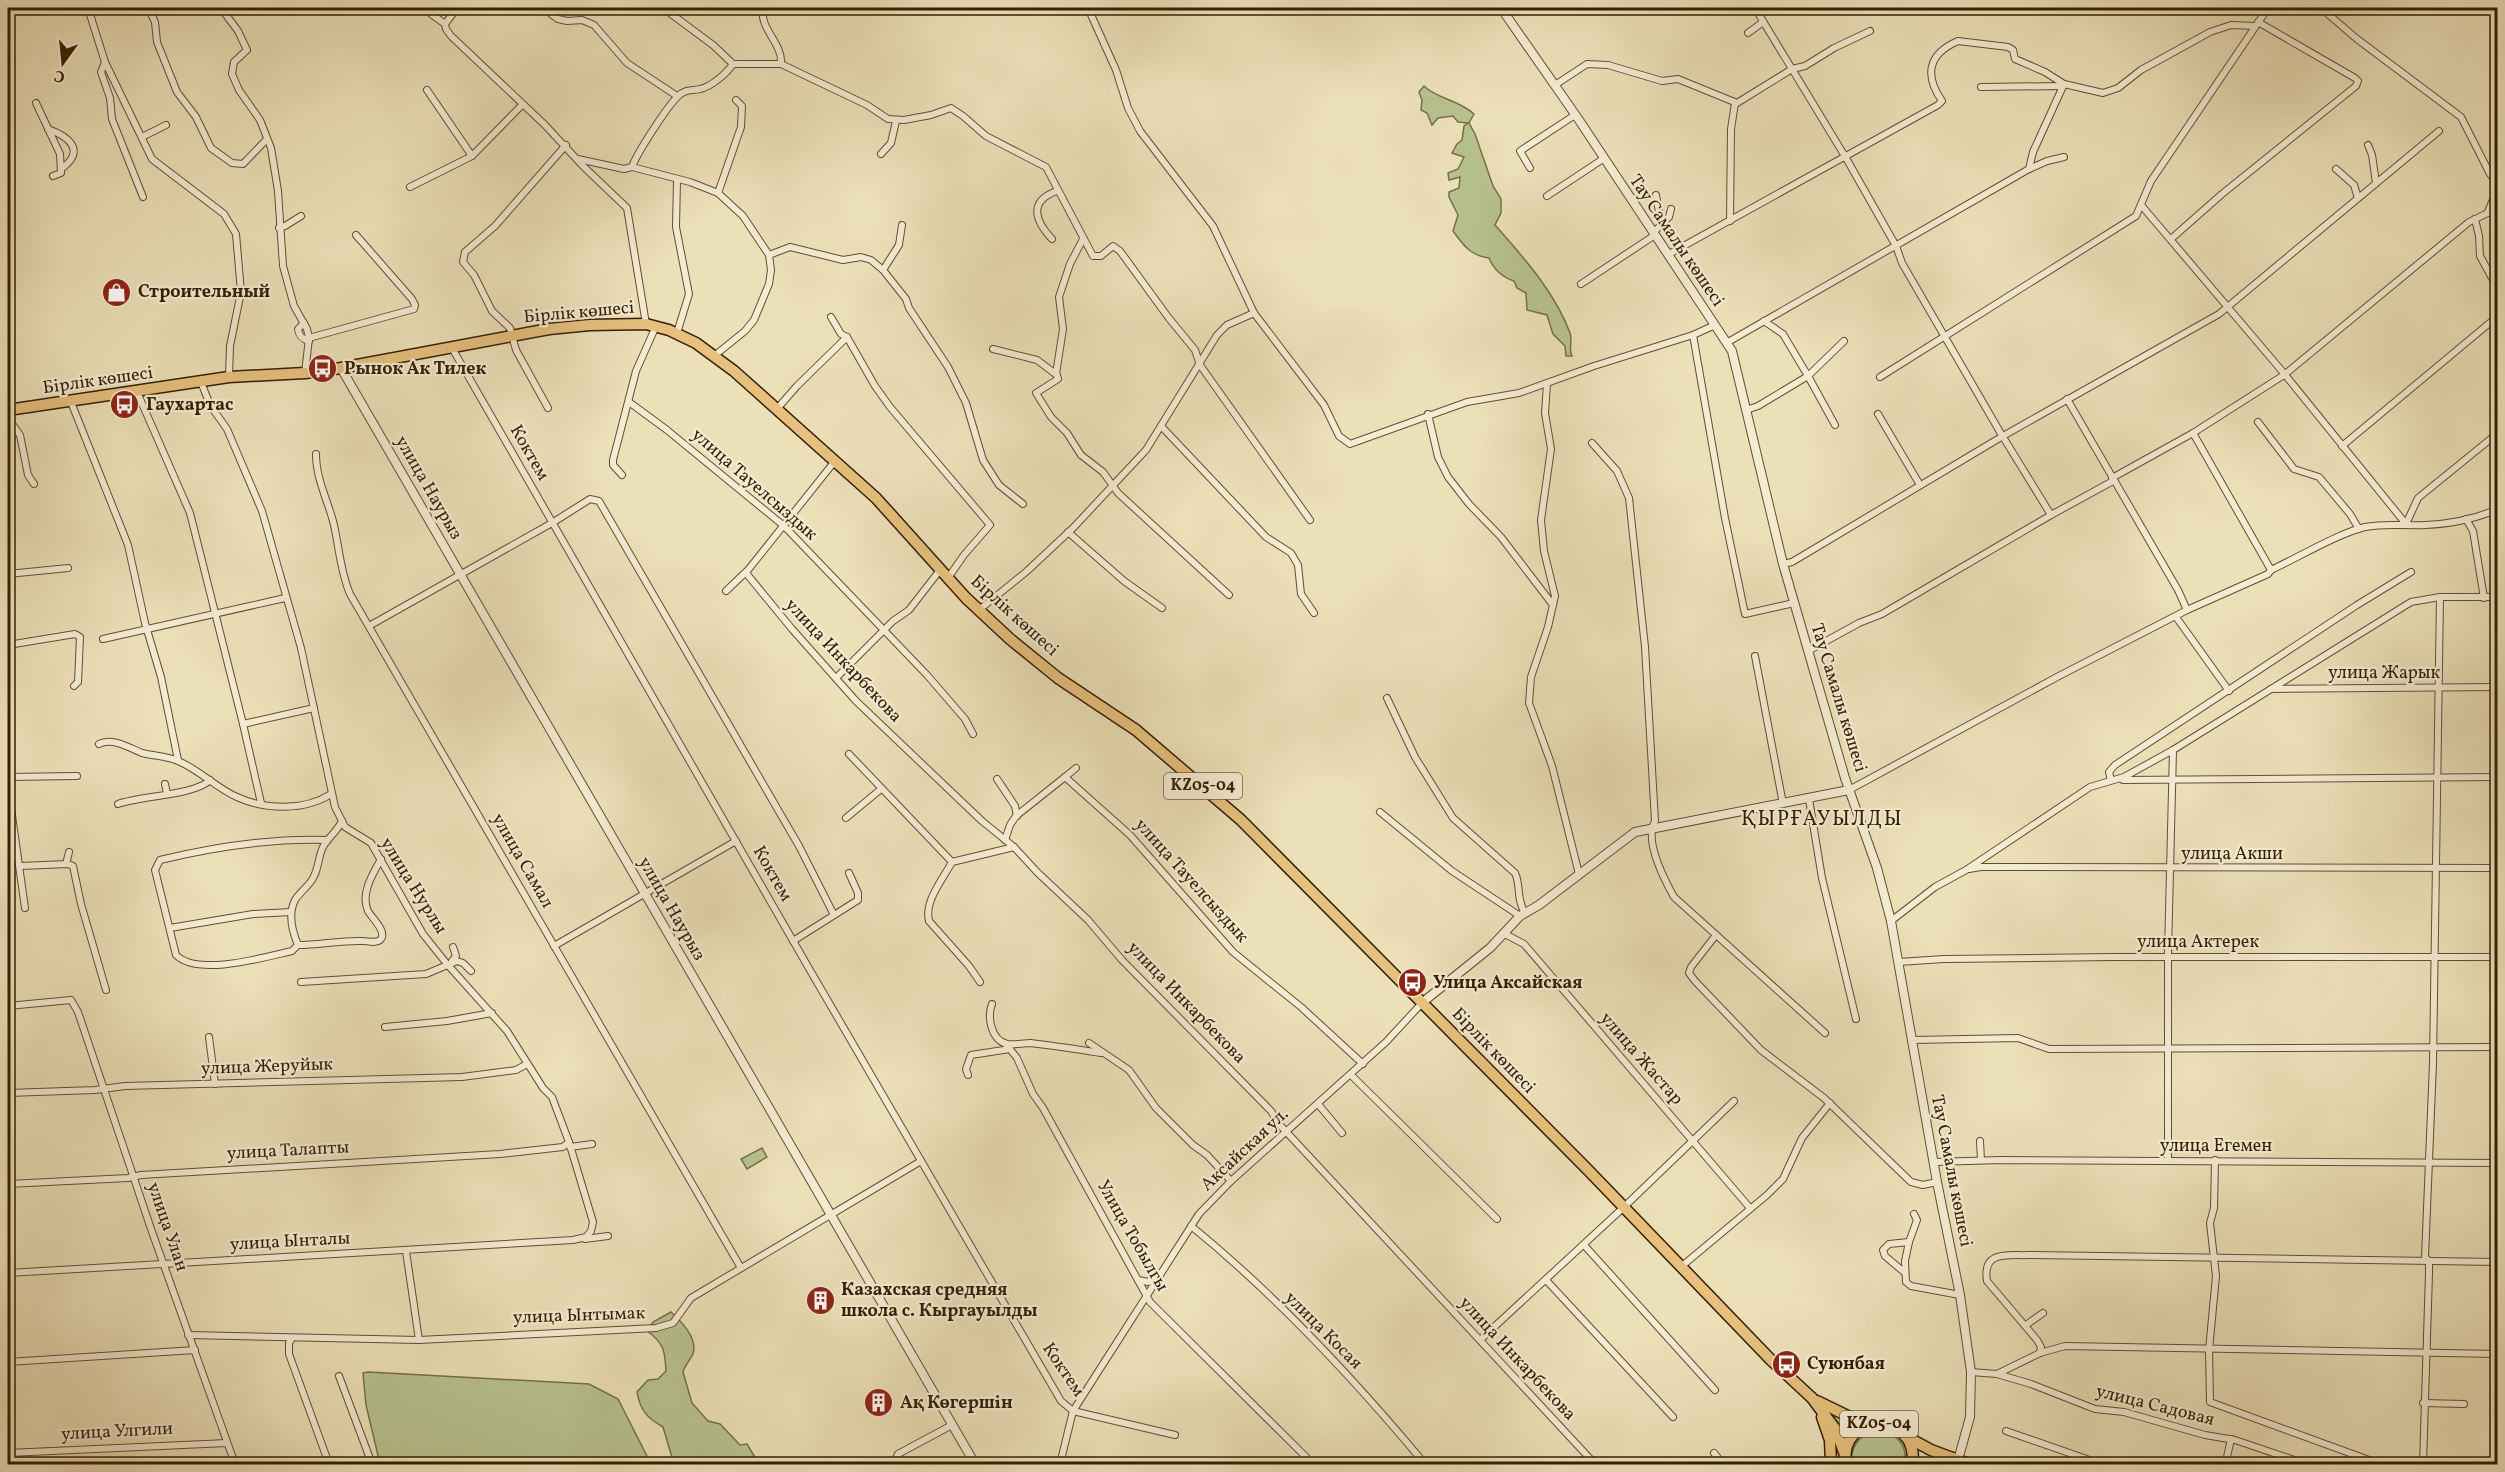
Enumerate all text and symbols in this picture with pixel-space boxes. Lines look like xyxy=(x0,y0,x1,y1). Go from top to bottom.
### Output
north arrow xyxy=(33,33,93,93)
text: С xyxy=(52,64,67,88)
street label: Тау Самалы көшесі xyxy=(1622,170,1730,312)
shop icon: Строительный xyxy=(101,276,133,308)
place label: Строительный xyxy=(138,280,270,305)
street label: Бірлік көшесі xyxy=(523,296,635,330)
bus stop icon: Рынок Ак Тилек xyxy=(307,353,339,385)
place label: Рынок Ак Тилек xyxy=(344,357,487,382)
street label: Бірлік көшесі xyxy=(41,361,155,401)
bus stop icon: Гаухартас xyxy=(109,389,141,421)
place label: Гаухартас xyxy=(146,393,233,418)
street label: Коктем xyxy=(503,421,555,485)
street label: улица Тауелсыздык xyxy=(686,423,823,547)
street label: улица Наурыз xyxy=(388,432,468,545)
street label: Бірлік көшесі xyxy=(964,570,1064,662)
street label: улица Инкарбекова xyxy=(779,593,907,729)
street label: Тау Самалы көшесі xyxy=(1803,621,1873,775)
street label: улица Жарык xyxy=(2328,661,2441,686)
road number: KZ05-04 xyxy=(1164,773,1242,799)
district label: ҚЫРҒАУЫЛДЫ xyxy=(1741,805,1903,834)
street label: улица Самал xyxy=(485,809,559,913)
street label: улица Тауелсыздык xyxy=(1128,813,1254,949)
street label: улица Нурлы xyxy=(373,833,453,939)
street label: Коктем xyxy=(746,842,798,906)
street label: улица Акши xyxy=(2181,842,2283,867)
street label: улица Наурыз xyxy=(631,853,711,966)
street label: улица Актерек xyxy=(2137,930,2259,955)
street label: улица Инкарбекова xyxy=(1121,936,1251,1070)
bus stop icon: Улица Аксайская xyxy=(1396,967,1428,999)
place label: Улица Аксайская xyxy=(1433,971,1583,996)
street label: Бірлік көшесі xyxy=(1445,1002,1541,1100)
street label: улица Жастар xyxy=(1593,1007,1689,1111)
street label: улица Жеруйык xyxy=(201,1052,334,1082)
street label: Тау Самалы көшесі xyxy=(1924,1093,1978,1249)
street label: Аксайская ул. xyxy=(1195,1103,1295,1197)
street label: улица Егемен xyxy=(2160,1134,2272,1159)
street label: улица Талапты xyxy=(226,1135,350,1167)
street label: Улица Тобылгы xyxy=(1090,1176,1174,1296)
street label: улица Улан xyxy=(140,1179,194,1275)
street label: улица Ынталы xyxy=(229,1226,351,1258)
place label: Казахская средняя школа с. Кыргауылды xyxy=(841,1278,1038,1324)
building icon: Казахская средняя школа с. Кыргауылды xyxy=(804,1284,836,1316)
street label: улица Косая xyxy=(1278,1286,1368,1376)
street label: улица Инкарбекова xyxy=(1453,1291,1581,1427)
street label: улица Ынтымак xyxy=(512,1301,646,1331)
street label: Коктем xyxy=(1036,1338,1090,1402)
bus stop icon: Суюнбая xyxy=(1770,1348,1802,1380)
place label: Суюнбая xyxy=(1807,1352,1885,1377)
street label: улица Садовая xyxy=(2093,1379,2217,1433)
building icon: Ақ Көгершін xyxy=(863,1387,895,1419)
place label: Ақ Көгершін xyxy=(900,1391,1013,1416)
road number: KZ05-04 xyxy=(1840,1411,1918,1437)
street label: улица Улгили xyxy=(60,1417,174,1447)

